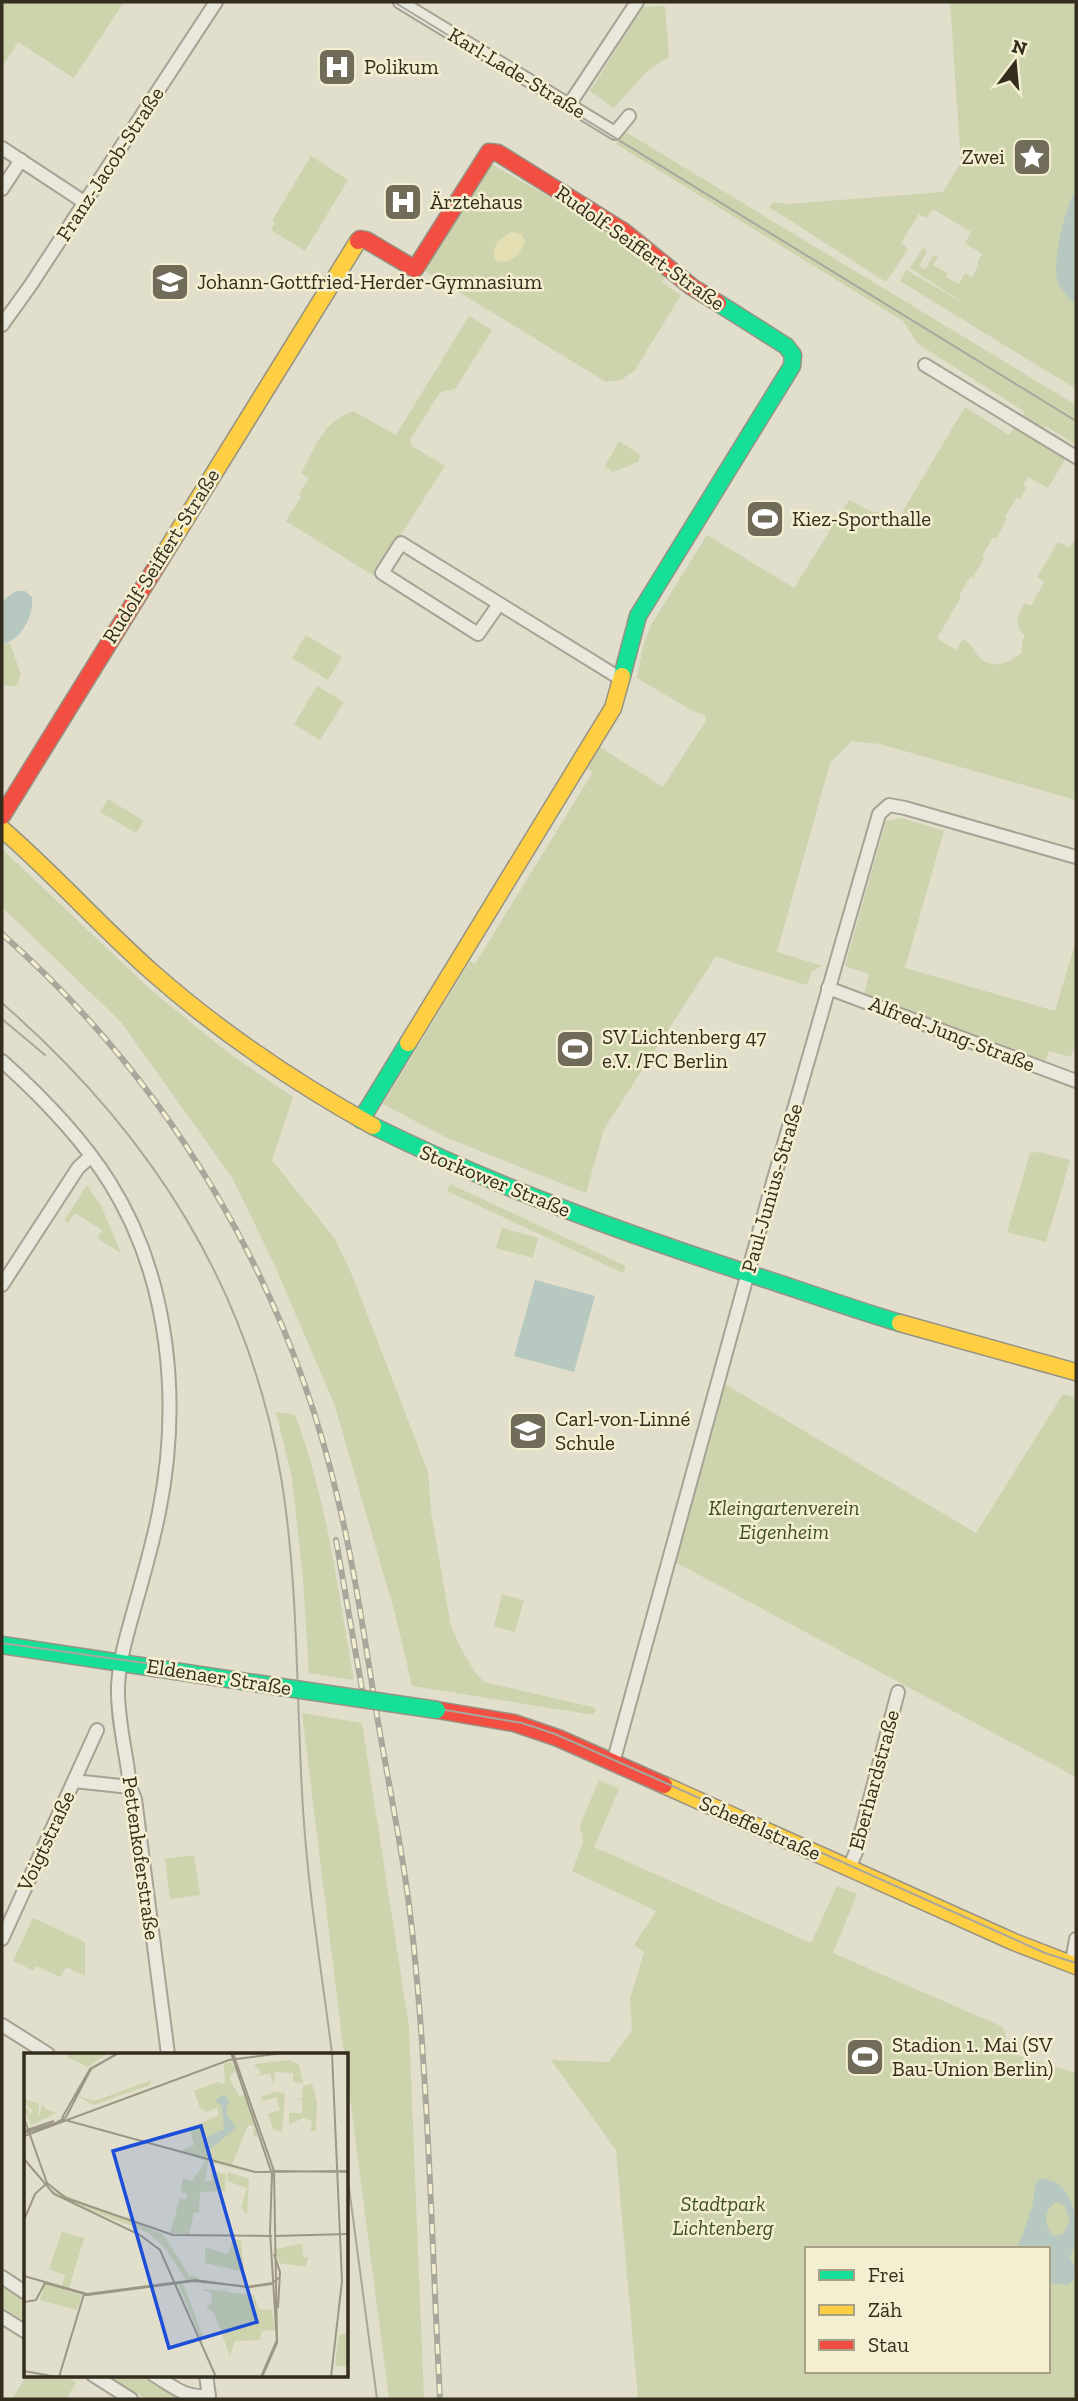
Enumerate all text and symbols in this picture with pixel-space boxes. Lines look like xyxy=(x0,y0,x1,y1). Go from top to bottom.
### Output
street label: Karl-Lade-Straße xyxy=(444,22,591,124)
north arrow xyxy=(980,28,1050,98)
text: N xyxy=(1009,34,1030,60)
hospital icon: Polikum xyxy=(316,46,358,88)
place label: Polikum xyxy=(364,54,439,79)
street label: Franz-Jacob-Straße xyxy=(50,82,169,246)
place icon: Zwei xyxy=(1011,136,1053,178)
place label: Zwei xyxy=(962,144,1005,169)
street label: Rudolf-Seiffert-Straße xyxy=(551,180,730,316)
hospital icon: Ärztehaus xyxy=(382,181,424,223)
place label: Ärztehaus xyxy=(430,189,523,214)
school or university icon: Johann-Gottfried-Herder-Gymnasium xyxy=(149,261,191,303)
place label: Johann-Gottfried-Herder-Gymnasium xyxy=(197,269,542,294)
street label: Rudolf-Seiffert-Straße xyxy=(97,464,225,648)
sports icon: Kiez-Sporthalle xyxy=(744,498,786,540)
place label: Kiez-Sporthalle xyxy=(792,506,931,531)
street label: Alfred-Jung-Straße xyxy=(866,990,1039,1077)
place label: SV Lichtenberg 47 e.V. /FC Berlin xyxy=(602,1024,766,1073)
sports icon: SV Lichtenberg 47 e.V. /FC Berlin xyxy=(554,1028,596,1070)
street label: Paul-Junius-Straße xyxy=(735,1100,808,1275)
street label: Storkower Straße xyxy=(416,1139,574,1222)
place label: Carl-von-Linné Schule xyxy=(555,1406,690,1455)
school or university icon: Carl-von-Linné Schule xyxy=(507,1410,549,1452)
park label: Kleingartenverein Eigenheim xyxy=(709,1495,859,1544)
street label: Eldenaer Straße xyxy=(145,1653,293,1700)
street label: Eberhardstraße xyxy=(843,1707,904,1853)
street label: Pettenkoferstraße xyxy=(118,1774,165,1942)
street label: Voigtstraße xyxy=(11,1787,80,1896)
street label: Scheffelstraße xyxy=(696,1790,825,1866)
place label: Stadion 1. Mai (SV Bau-Union Berlin) xyxy=(892,2032,1053,2081)
sports icon: Stadion 1. Mai (SV Bau-Union Berlin) xyxy=(844,2036,886,2078)
inset map xyxy=(24,2053,348,2376)
park label: Stadtpark Lichtenberg xyxy=(672,2191,774,2240)
legend xyxy=(805,2247,1050,2373)
text: Frei xyxy=(868,2262,904,2287)
text: Zäh xyxy=(868,2297,902,2322)
text: Stau xyxy=(868,2332,909,2357)

